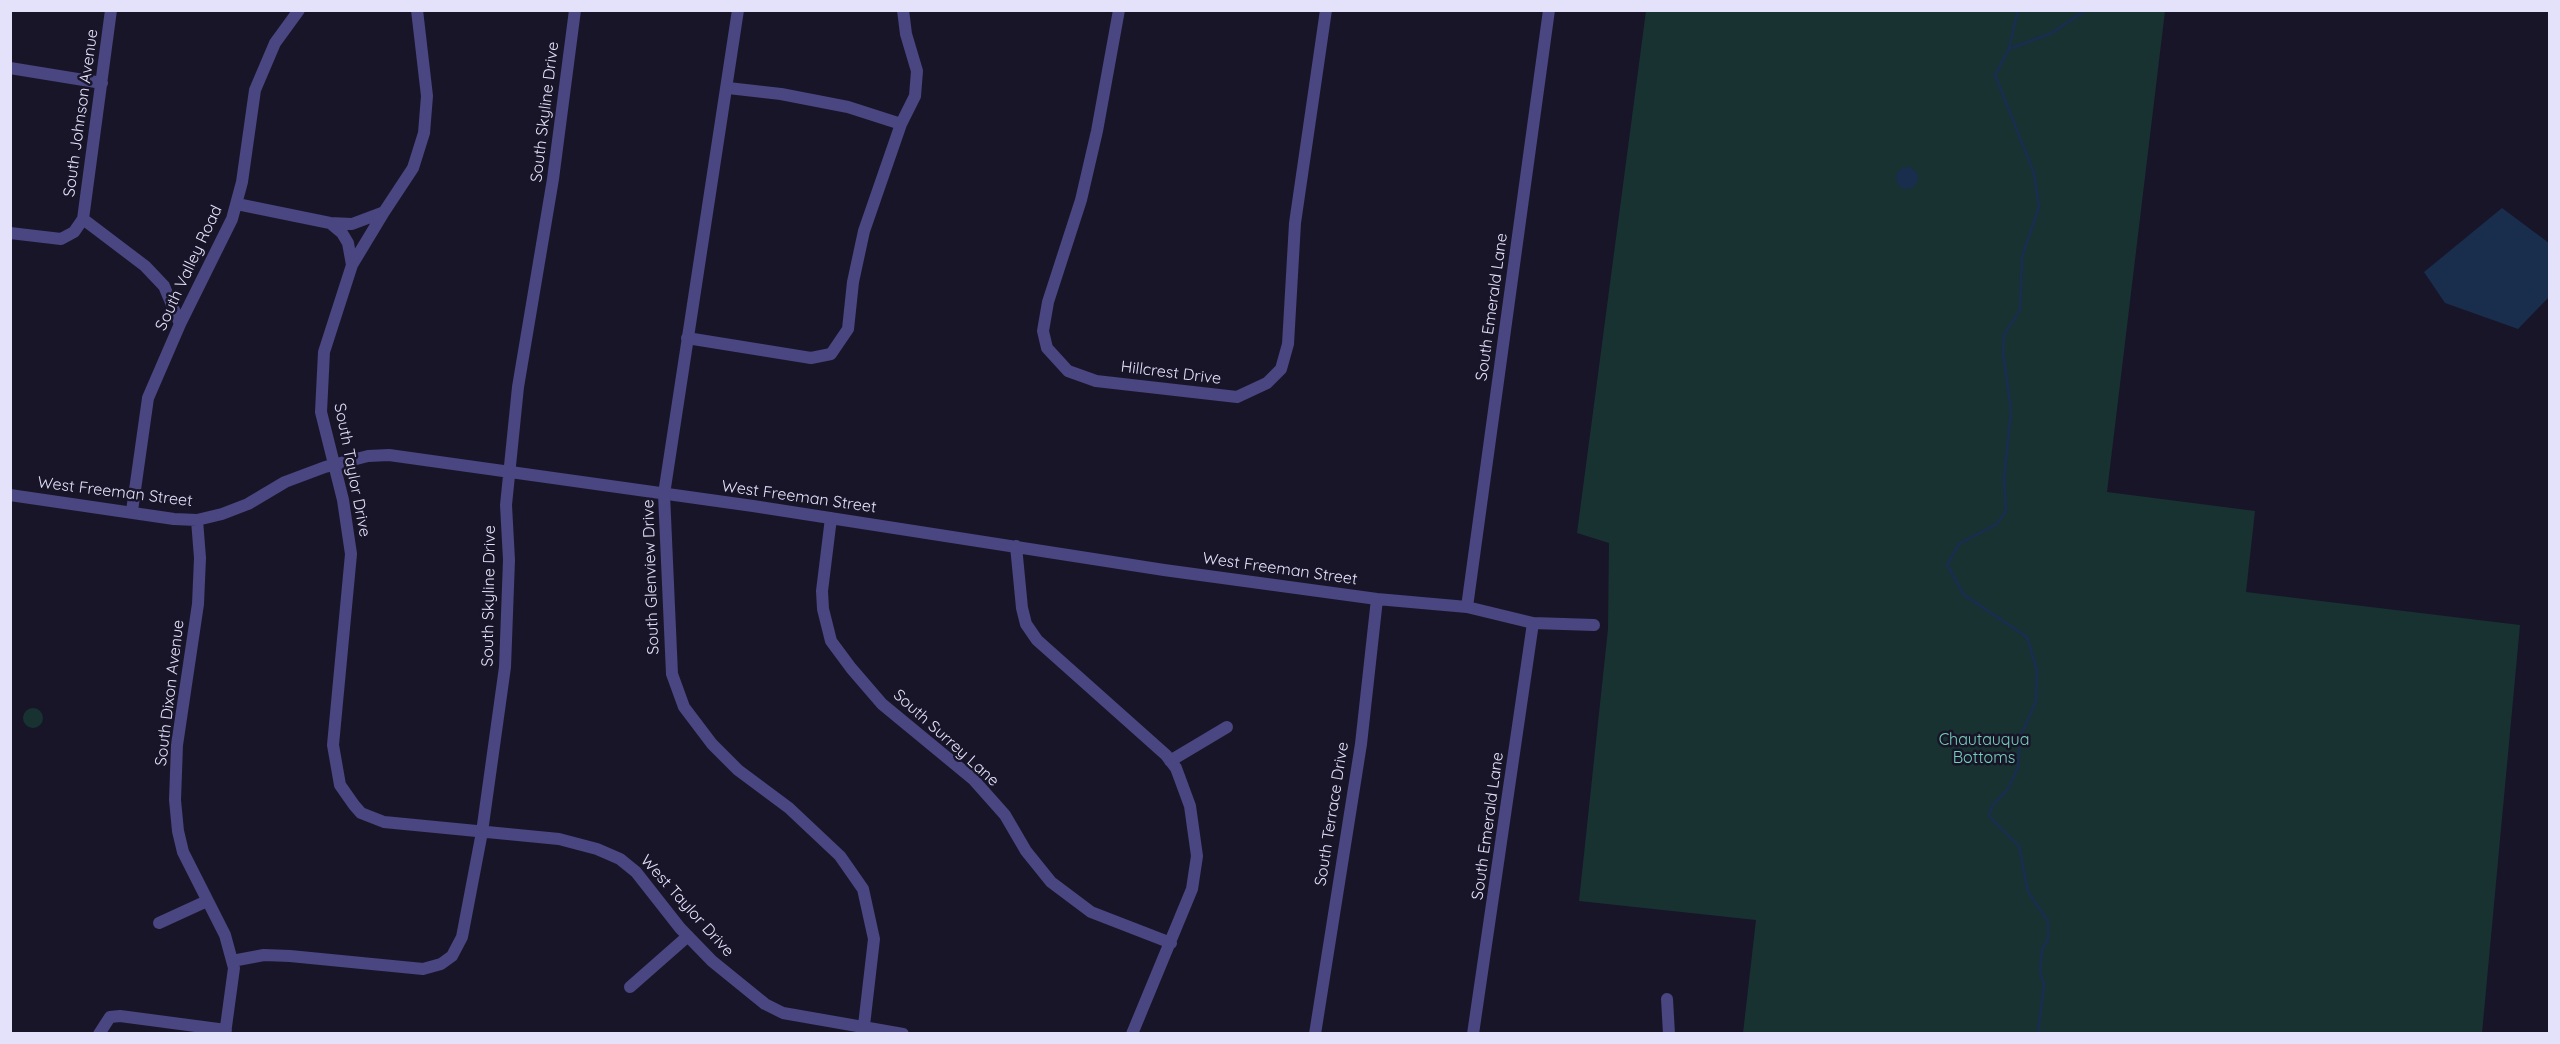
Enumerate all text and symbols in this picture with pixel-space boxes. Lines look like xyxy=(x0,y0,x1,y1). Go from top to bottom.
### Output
street label: South Johnson Avenue xyxy=(60,28,102,198)
street label: South Skyline Drive xyxy=(527,41,563,183)
street label: South Valley Road xyxy=(152,202,226,334)
street label: South Emerald Lane xyxy=(1472,232,1512,382)
street label: Hillcrest Drive xyxy=(1120,357,1222,389)
street label: South Taylor Drive xyxy=(330,402,374,538)
street label: West Freeman Street xyxy=(36,473,194,511)
street label: West Freeman Street xyxy=(720,477,878,517)
street label: South Glenview Drive xyxy=(639,499,663,655)
street label: South Skyline Drive xyxy=(478,525,500,667)
street label: West Freeman Street xyxy=(1201,549,1359,589)
street label: South Dixon Avenue xyxy=(152,619,188,767)
street label: South Surrey Lane xyxy=(889,685,1003,791)
park label: Chautauqua Bottoms xyxy=(1939,730,2029,768)
street label: South Terrace Drive xyxy=(1311,741,1353,887)
street label: South Emerald Lane xyxy=(1468,751,1508,901)
street label: West Taylor Drive xyxy=(636,851,738,961)

